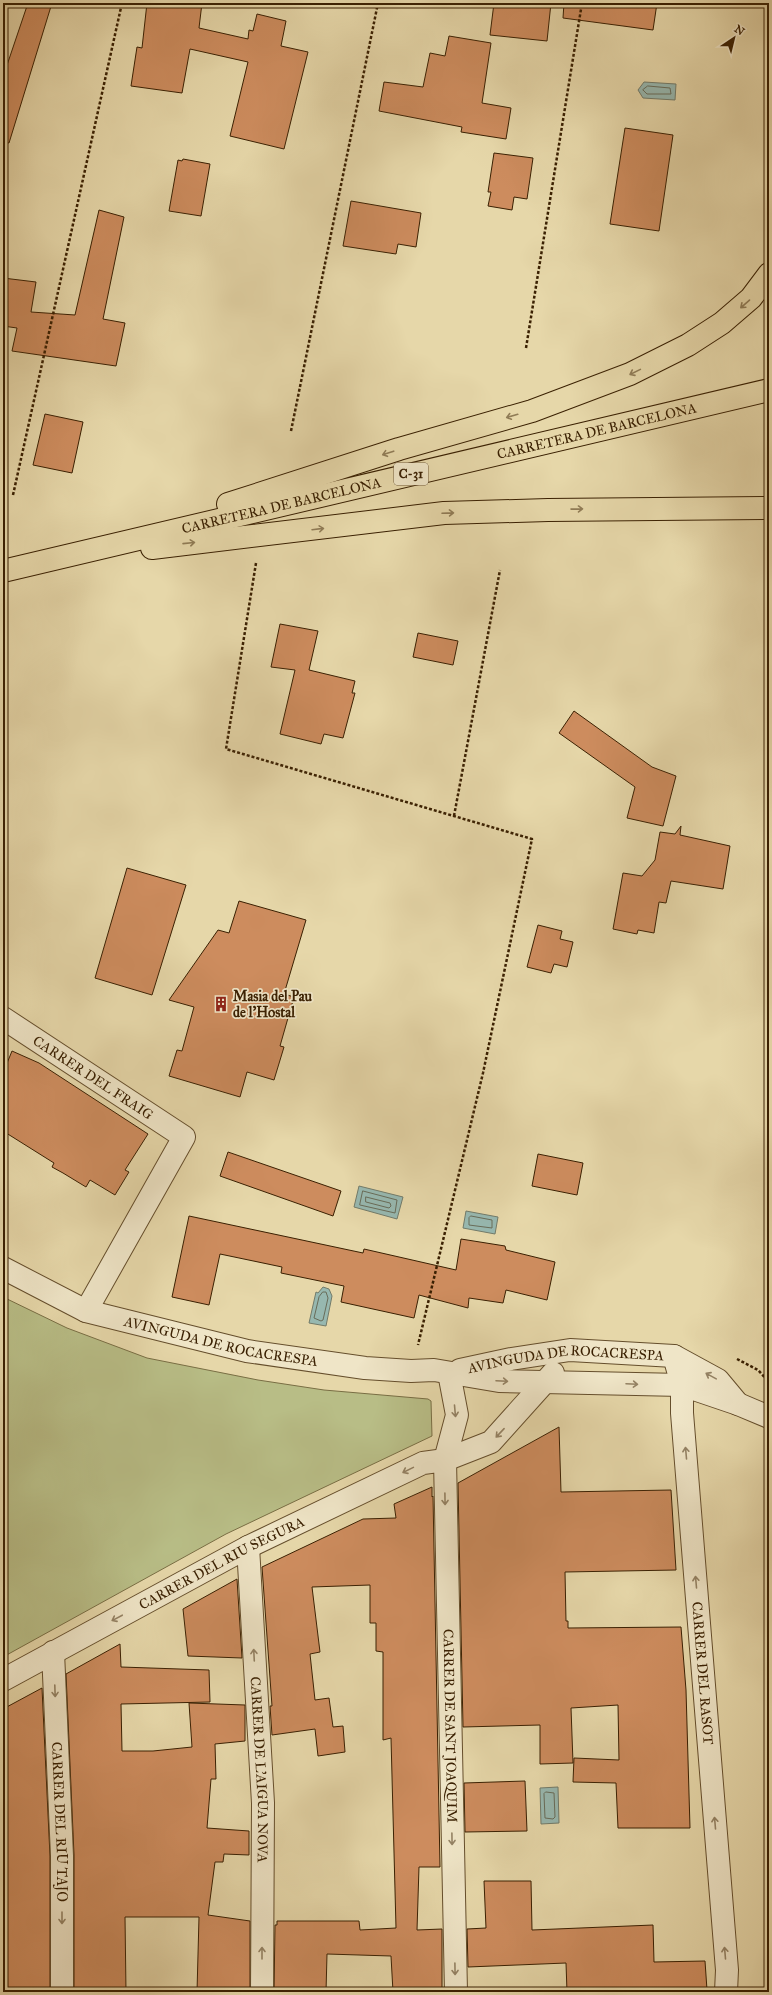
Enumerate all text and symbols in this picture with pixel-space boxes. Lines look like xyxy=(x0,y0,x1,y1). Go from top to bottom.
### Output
north arrow xyxy=(714,18,754,58)
text: N xyxy=(732,22,748,39)
one-way arrow xyxy=(739,299,750,308)
one-way arrow xyxy=(629,369,641,376)
street label: CARRETERA DE BARCELONA xyxy=(495,399,699,463)
one-way arrow xyxy=(506,413,519,420)
one-way arrow xyxy=(382,450,394,458)
road number: C-31 xyxy=(394,463,428,485)
street label: CARRETERA DE BARCELONA xyxy=(180,473,383,537)
one-way arrow xyxy=(570,505,583,513)
one-way arrow xyxy=(441,510,454,517)
one-way arrow xyxy=(312,525,325,533)
one-way arrow xyxy=(182,540,195,547)
place label: Masia del Pau de l'Hostal xyxy=(233,988,313,1021)
building icon: Masia del Pau de l'Hostal xyxy=(212,995,230,1013)
street label: CARRER DEL FRAIG xyxy=(30,1032,157,1123)
street label: AVINGUDA DE ROCACRESPA xyxy=(121,1312,320,1370)
street label: AVINGUDA DE ROCACRESPA xyxy=(465,1342,665,1377)
one-way arrow xyxy=(705,1372,717,1380)
one-way arrow xyxy=(495,1377,508,1384)
one-way arrow xyxy=(625,1380,638,1387)
one-way arrow xyxy=(452,1404,459,1417)
one-way arrow xyxy=(495,1428,504,1438)
one-way arrow xyxy=(682,1447,689,1460)
one-way arrow xyxy=(402,1467,414,1474)
one-way arrow xyxy=(441,1492,449,1505)
street label: CARRER DEL RIU SEGURA xyxy=(136,1512,308,1613)
one-way arrow xyxy=(692,1576,699,1589)
street label: CARRER DEL RASOT xyxy=(689,1601,717,1746)
one-way arrow xyxy=(111,1614,123,1622)
street label: CARRER DE SANT JOAQUIM xyxy=(440,1629,461,1823)
one-way arrow xyxy=(251,1649,258,1662)
street label: CARRER DE L'AIGUA NOVA xyxy=(247,1676,272,1863)
one-way arrow xyxy=(51,1684,59,1697)
street label: CARRER DEL RIU TAJO xyxy=(48,1741,71,1902)
one-way arrow xyxy=(711,1817,719,1830)
one-way arrow xyxy=(449,1832,456,1845)
one-way arrow xyxy=(58,1911,66,1924)
one-way arrow xyxy=(258,1947,266,1960)
one-way arrow xyxy=(722,1947,729,1960)
one-way arrow xyxy=(451,1962,459,1975)

